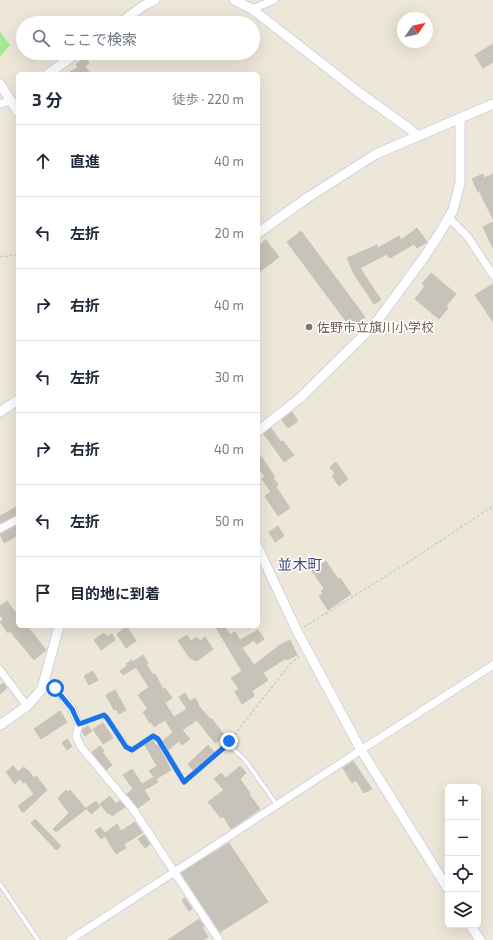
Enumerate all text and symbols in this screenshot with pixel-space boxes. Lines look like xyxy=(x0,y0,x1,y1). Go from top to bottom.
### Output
north arrow xyxy=(397,12,433,48)
search box xyxy=(16,16,260,60)
icon: search xyxy=(30,27,52,49)
text: ここで検索 xyxy=(62,30,137,48)
text: 3 分 xyxy=(32,89,62,109)
text: 徒歩 · 220 m xyxy=(172,91,244,107)
icon: ahead xyxy=(32,150,54,172)
text: 直進 xyxy=(70,152,100,170)
text: 40 m xyxy=(214,153,244,169)
icon: left xyxy=(32,222,54,244)
text: 左折 xyxy=(70,224,100,242)
text: 20 m xyxy=(215,225,244,241)
icon: right xyxy=(32,294,54,316)
text: 右折 xyxy=(70,296,100,314)
text: 40 m xyxy=(214,297,244,313)
place label: 佐野市立旗川小学校 xyxy=(317,319,434,335)
marker: 佐野市立旗川小学校 xyxy=(304,322,314,332)
icon: left xyxy=(32,366,54,388)
text: 左折 xyxy=(70,368,100,386)
text: 30 m xyxy=(215,369,244,385)
icon: right xyxy=(32,438,54,460)
text: 右折 xyxy=(70,440,100,458)
text: 40 m xyxy=(214,441,244,457)
icon: left xyxy=(32,510,54,532)
text: 左折 xyxy=(70,512,100,530)
text: 50 m xyxy=(215,513,244,529)
district label: 並木町 xyxy=(277,555,323,573)
icon: arrive xyxy=(32,582,54,604)
text: 目的地に到着 xyxy=(70,584,160,602)
route start xyxy=(46,679,64,697)
route end xyxy=(220,732,238,750)
map controls xyxy=(445,784,481,928)
button: + xyxy=(445,784,481,820)
button: − xyxy=(445,820,481,856)
button: locate xyxy=(445,856,481,892)
button: layers xyxy=(445,892,481,928)

